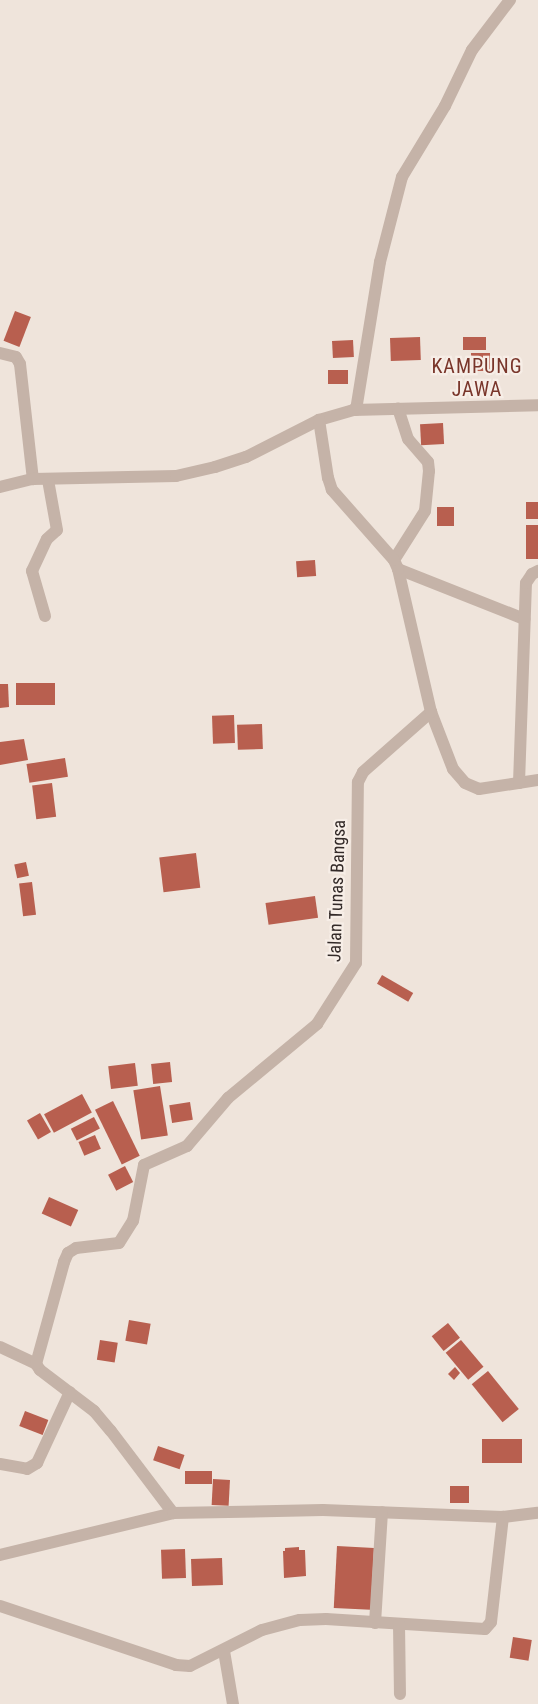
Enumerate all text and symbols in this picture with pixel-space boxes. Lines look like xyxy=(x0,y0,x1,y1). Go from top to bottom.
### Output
district label: KAMPUNG JAWA xyxy=(431,354,523,401)
street label: Jalan Tunas Bangsa xyxy=(324,819,350,963)

